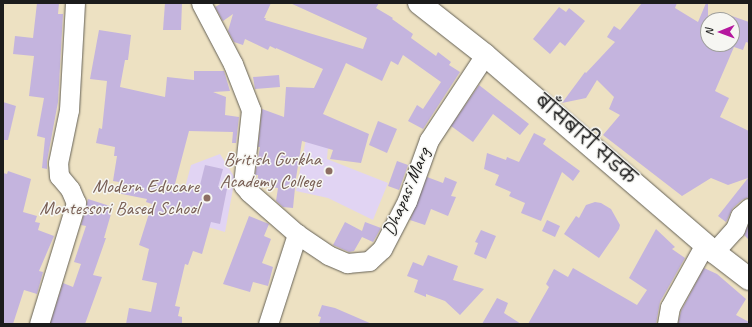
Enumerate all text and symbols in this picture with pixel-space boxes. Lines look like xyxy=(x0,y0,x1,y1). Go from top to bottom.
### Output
north arrow xyxy=(700,12,740,52)
text: N xyxy=(702,29,716,36)
street label: बाँसबारी सडक xyxy=(530,90,640,190)
street label: Dhapasi Marg xyxy=(378,145,436,239)
place label: British Gurkha Academy College xyxy=(220,149,321,193)
marker: British Gurkha Academy College xyxy=(324,166,334,176)
place label: Modern Educare Montessori Based School xyxy=(39,176,199,220)
marker: Modern Educare Montessori Based School xyxy=(202,193,212,203)

